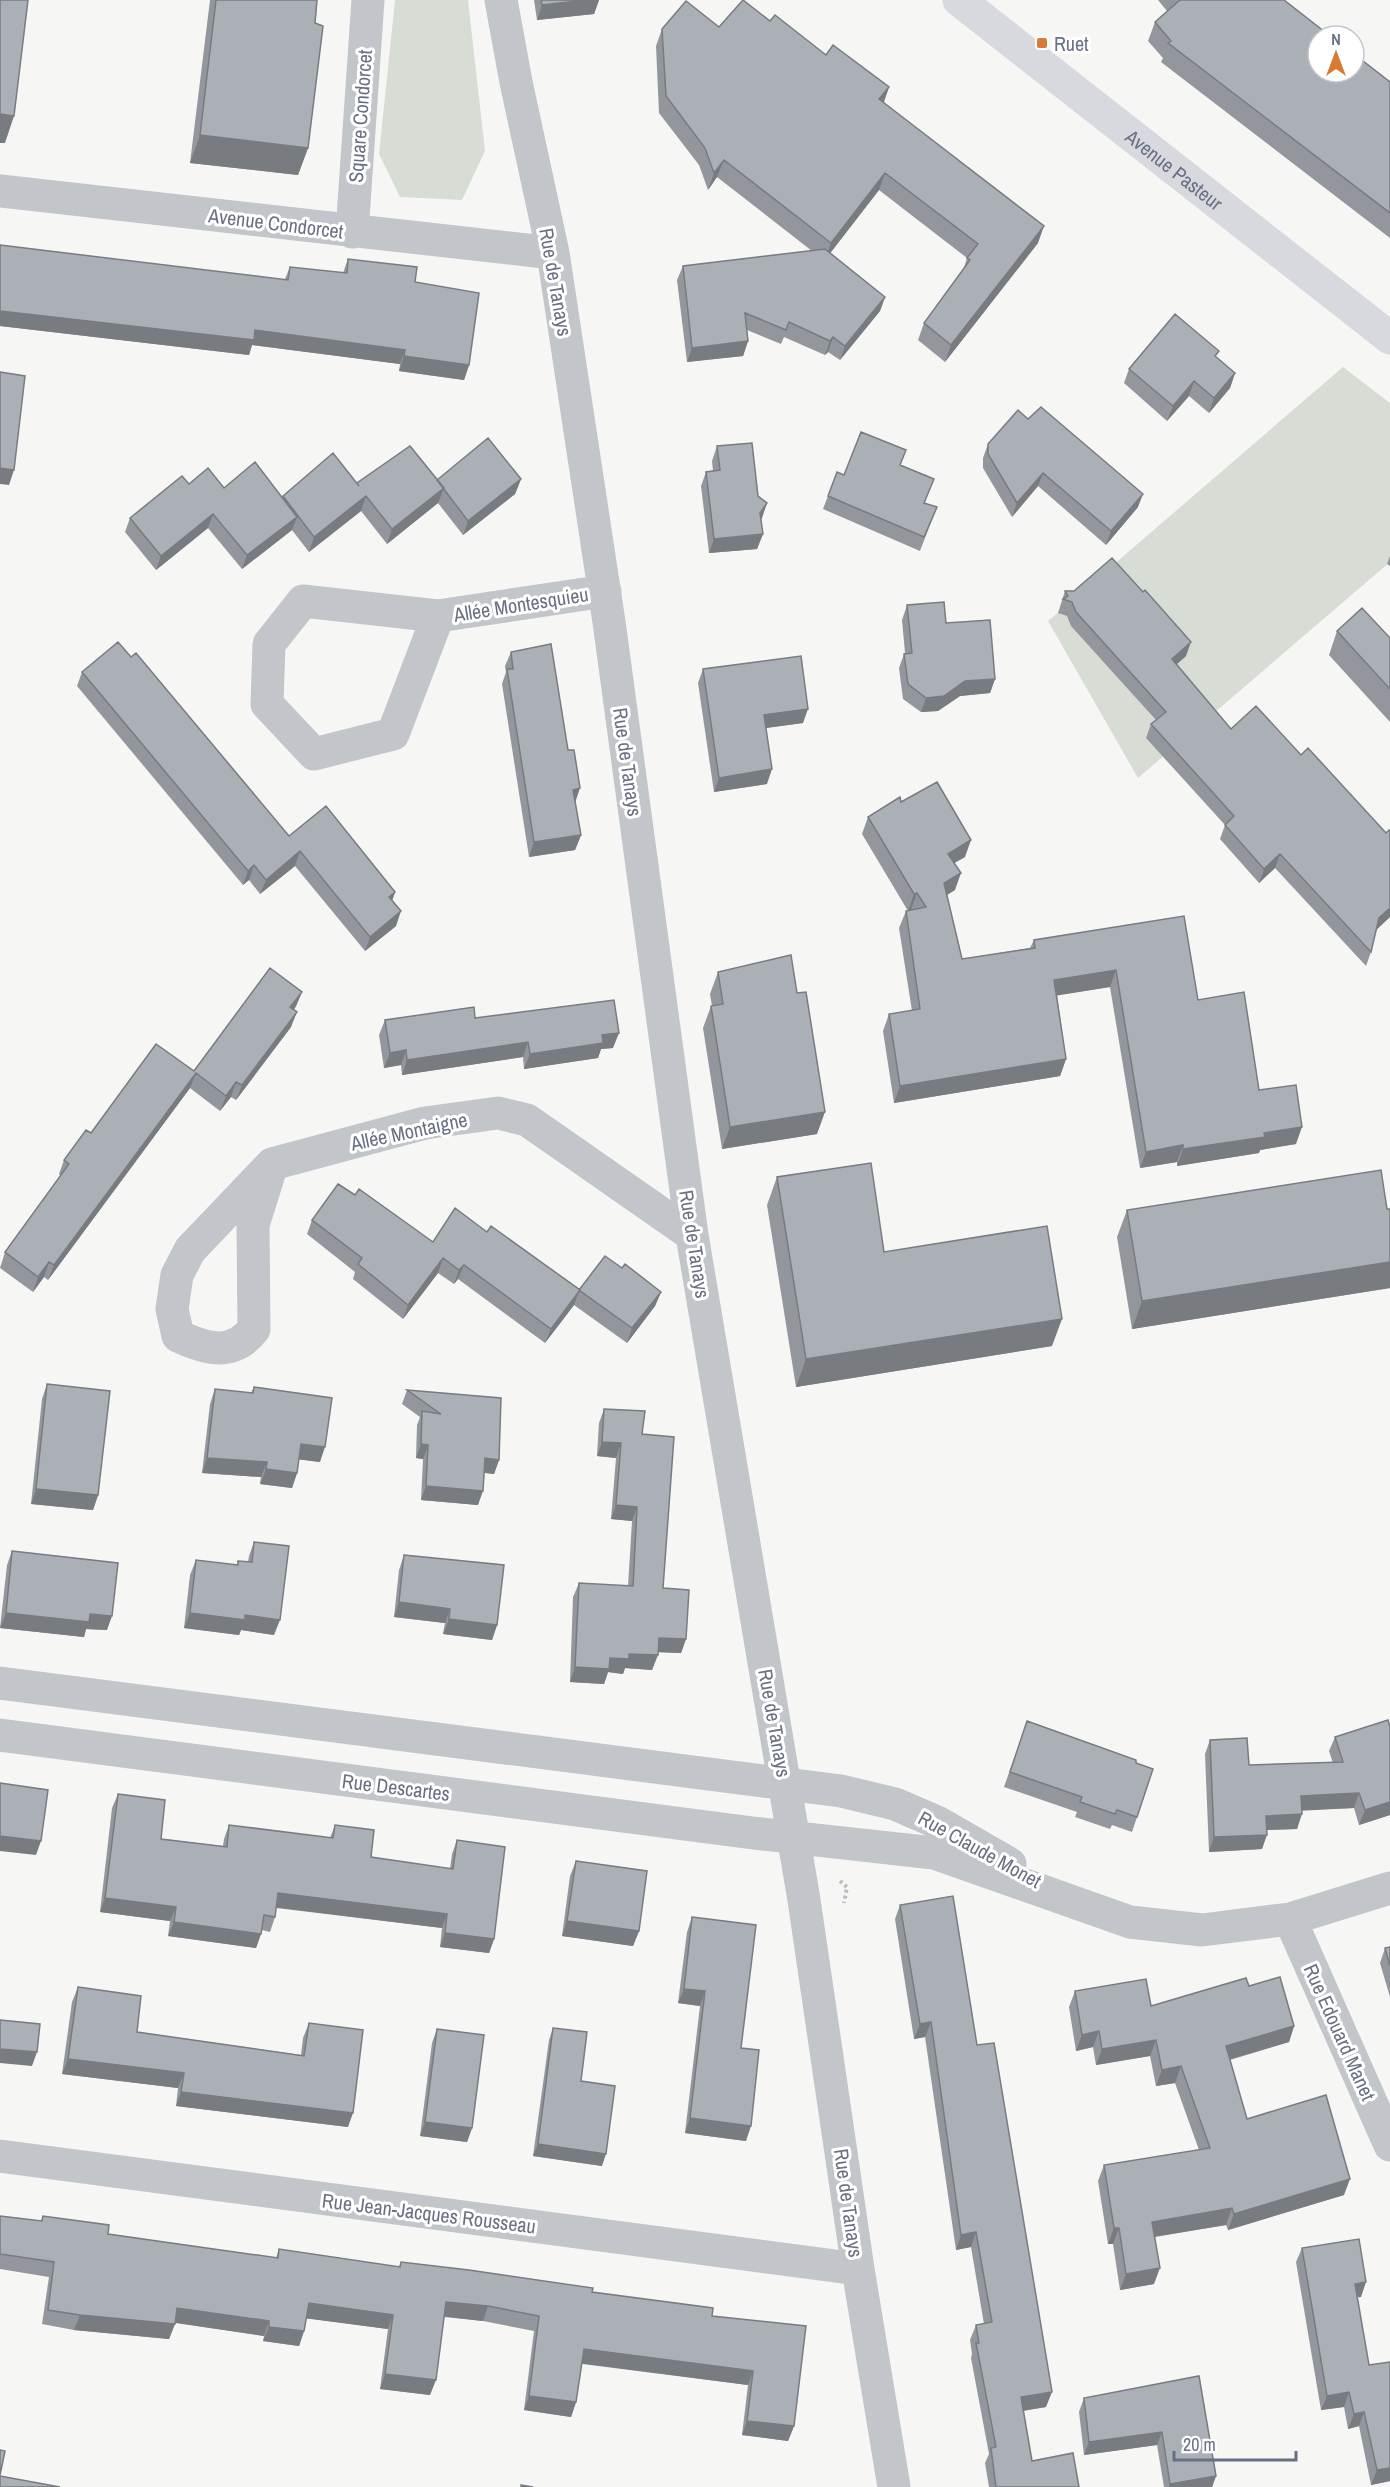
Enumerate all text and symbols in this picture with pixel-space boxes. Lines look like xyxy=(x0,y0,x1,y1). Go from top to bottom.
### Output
north arrow xyxy=(1306,24,1366,84)
text: N xyxy=(1331,28,1341,50)
place label: Ruet xyxy=(1054,30,1089,57)
marker: Ruet xyxy=(1035,36,1049,50)
street label: Square Condorcet xyxy=(342,48,378,183)
street label: Avenue Pasteur xyxy=(1120,122,1229,216)
street label: Avenue Condorcet xyxy=(206,201,345,245)
street label: Rue de Tanays xyxy=(533,226,579,338)
street label: Allée Montesquieu xyxy=(451,580,590,628)
street label: Rue de Tanays xyxy=(607,706,649,818)
street label: Allée Montaigne xyxy=(347,1105,470,1157)
street label: Rue de Tanays xyxy=(673,1188,717,1300)
street label: Rue de Tanays xyxy=(752,1667,798,1779)
street label: Rue Descartes xyxy=(341,1767,451,1807)
street label: Rue Claude Monet xyxy=(914,1804,1047,1894)
street label: Rue Edouard Manet xyxy=(1298,1959,1382,2105)
street label: Rue de Tanays xyxy=(828,2147,870,2259)
street label: Rue Jean-Jacques Rousseau xyxy=(321,2186,537,2240)
scale bar xyxy=(1174,2424,1296,2462)
text: 20 m xyxy=(1183,2432,1216,2457)

